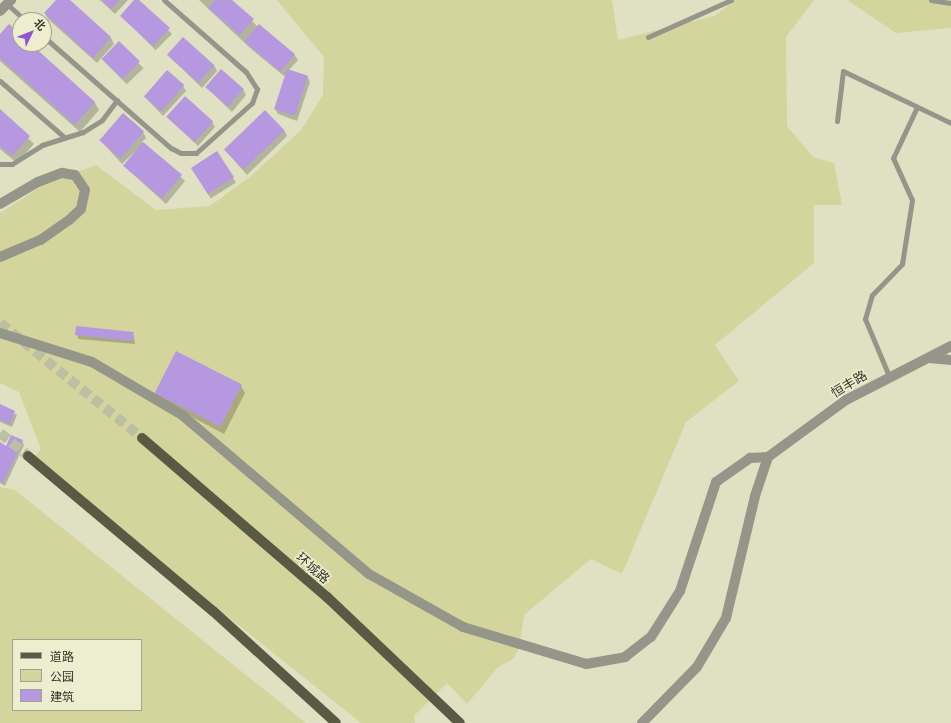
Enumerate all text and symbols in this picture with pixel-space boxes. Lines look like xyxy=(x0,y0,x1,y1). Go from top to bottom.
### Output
north arrow xyxy=(12,12,52,52)
text: 北 xyxy=(32,16,49,33)
street label: 恒丰路 xyxy=(828,367,870,401)
street label: 环城路 xyxy=(293,549,333,587)
legend xyxy=(12,639,142,711)
text: 道路 xyxy=(50,649,74,663)
text: 公园 xyxy=(50,669,74,683)
text: 建筑 xyxy=(50,689,74,703)

